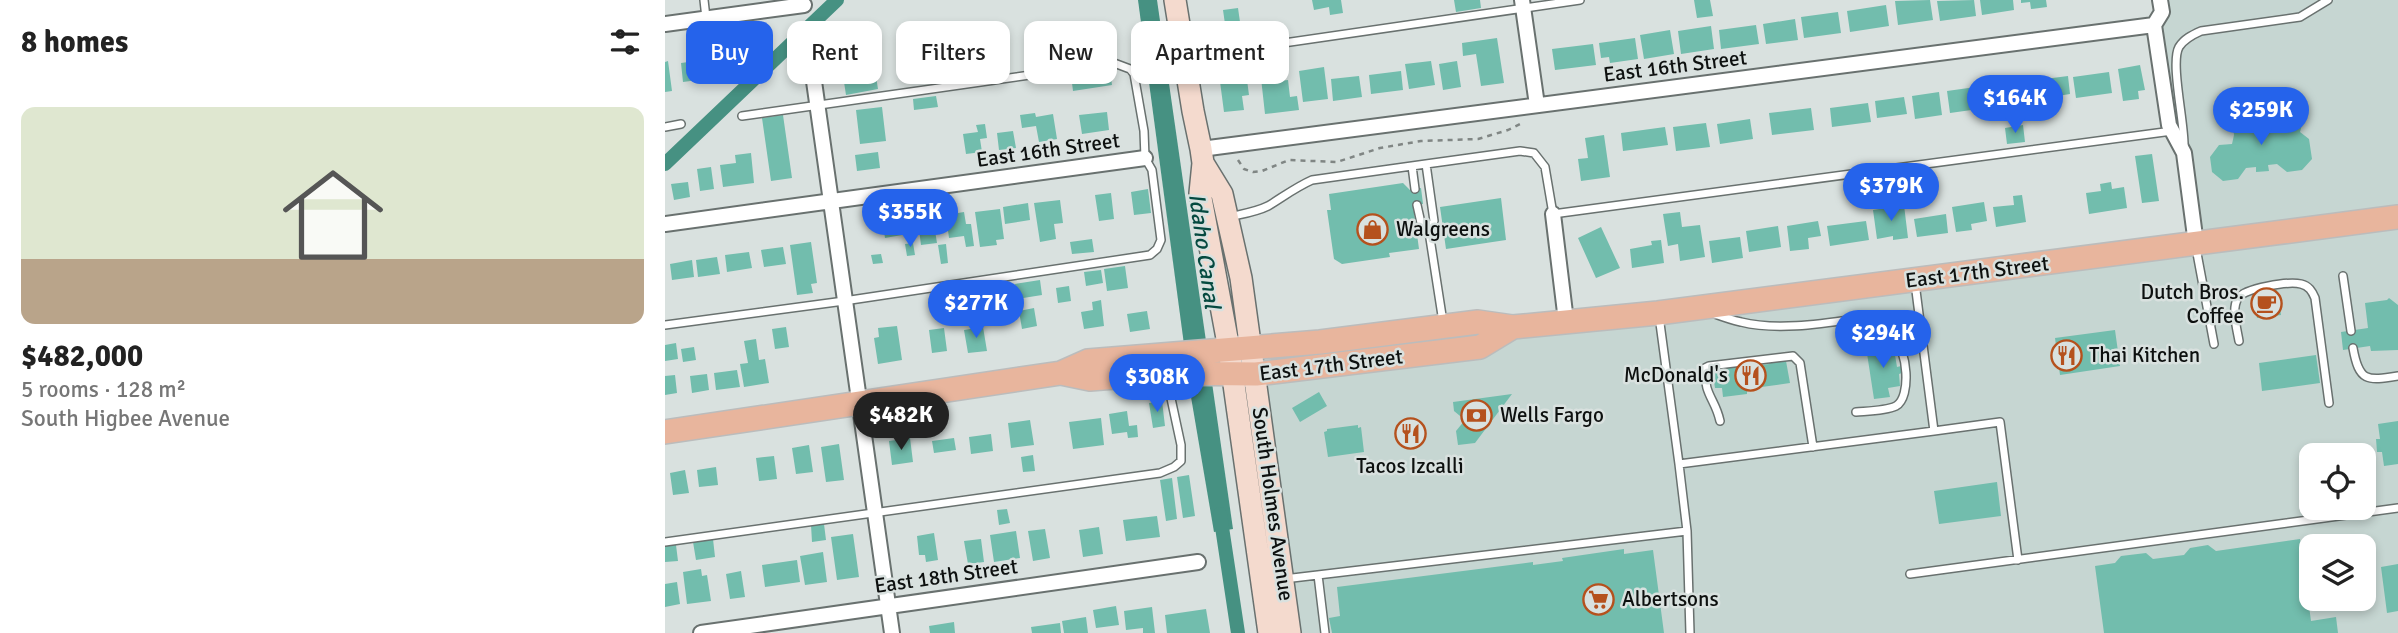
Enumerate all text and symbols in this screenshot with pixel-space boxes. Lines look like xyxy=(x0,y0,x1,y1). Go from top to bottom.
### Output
chip: Buy xyxy=(686,21,773,84)
chip: Rent xyxy=(787,21,882,84)
chip: Filters xyxy=(896,21,1010,84)
chip: New xyxy=(1024,21,1117,84)
chip: Apartment xyxy=(1131,21,1289,84)
icon: filters xyxy=(606,23,644,61)
text: 8 homes xyxy=(21,24,128,61)
street label: East 16th Street xyxy=(1602,44,1748,88)
pin: $164K xyxy=(1966,76,2064,135)
text: $164K xyxy=(1983,83,2047,112)
pin: $259K xyxy=(2212,88,2310,147)
text: $259K xyxy=(2229,95,2293,124)
street label: East 16th Street xyxy=(975,127,1121,173)
icon: home xyxy=(270,152,396,278)
pin: $379K xyxy=(1842,164,1940,223)
text: $379K xyxy=(1859,171,1923,200)
pin: $355K xyxy=(861,190,959,249)
water label: Idaho Canal xyxy=(1182,191,1227,313)
text: $355K xyxy=(878,197,942,226)
shop icon: Walgreens xyxy=(1356,212,1390,246)
place label: Walgreens xyxy=(1396,216,1490,242)
street label: East 17th Street xyxy=(1904,250,2050,294)
place label: Dutch Bros. Coffee xyxy=(2140,279,2244,329)
pin: $277K xyxy=(927,280,1025,340)
cafe icon: Dutch Bros. Coffee xyxy=(2250,287,2284,321)
text: $277K xyxy=(944,288,1008,317)
pin: $294K xyxy=(1834,310,1932,370)
text: $294K xyxy=(1851,318,1915,347)
text: $482,000 xyxy=(21,338,143,375)
restaurant icon: Thai Kitchen xyxy=(2049,338,2083,372)
place label: Thai Kitchen xyxy=(2089,342,2200,368)
street label: East 17th Street xyxy=(1258,343,1404,387)
pin: $308K xyxy=(1108,354,1206,414)
restaurant icon: McDonald's xyxy=(1734,358,1768,392)
text: $308K xyxy=(1125,362,1189,391)
place label: McDonald's xyxy=(1624,362,1728,388)
text: 5 rooms · 128 m² xyxy=(21,375,186,404)
pin: $482K xyxy=(852,392,950,452)
bank icon: Wells Fargo xyxy=(1460,398,1494,432)
text: $482K xyxy=(869,400,933,429)
place label: Wells Fargo xyxy=(1500,402,1604,428)
text: South Higbee Avenue xyxy=(21,404,230,433)
street label: South Holmes Avenue xyxy=(1247,405,1299,603)
restaurant icon: Tacos Izcalli xyxy=(1393,417,1427,451)
map controls xyxy=(2299,443,2376,611)
button: locate xyxy=(2299,443,2376,520)
place label: Tacos Izcalli xyxy=(1356,453,1464,479)
button: layers xyxy=(2299,534,2376,611)
street label: East 18th Street xyxy=(873,553,1019,599)
supermarket icon: Albertsons xyxy=(1582,582,1616,616)
place label: Albertsons xyxy=(1622,586,1719,612)

